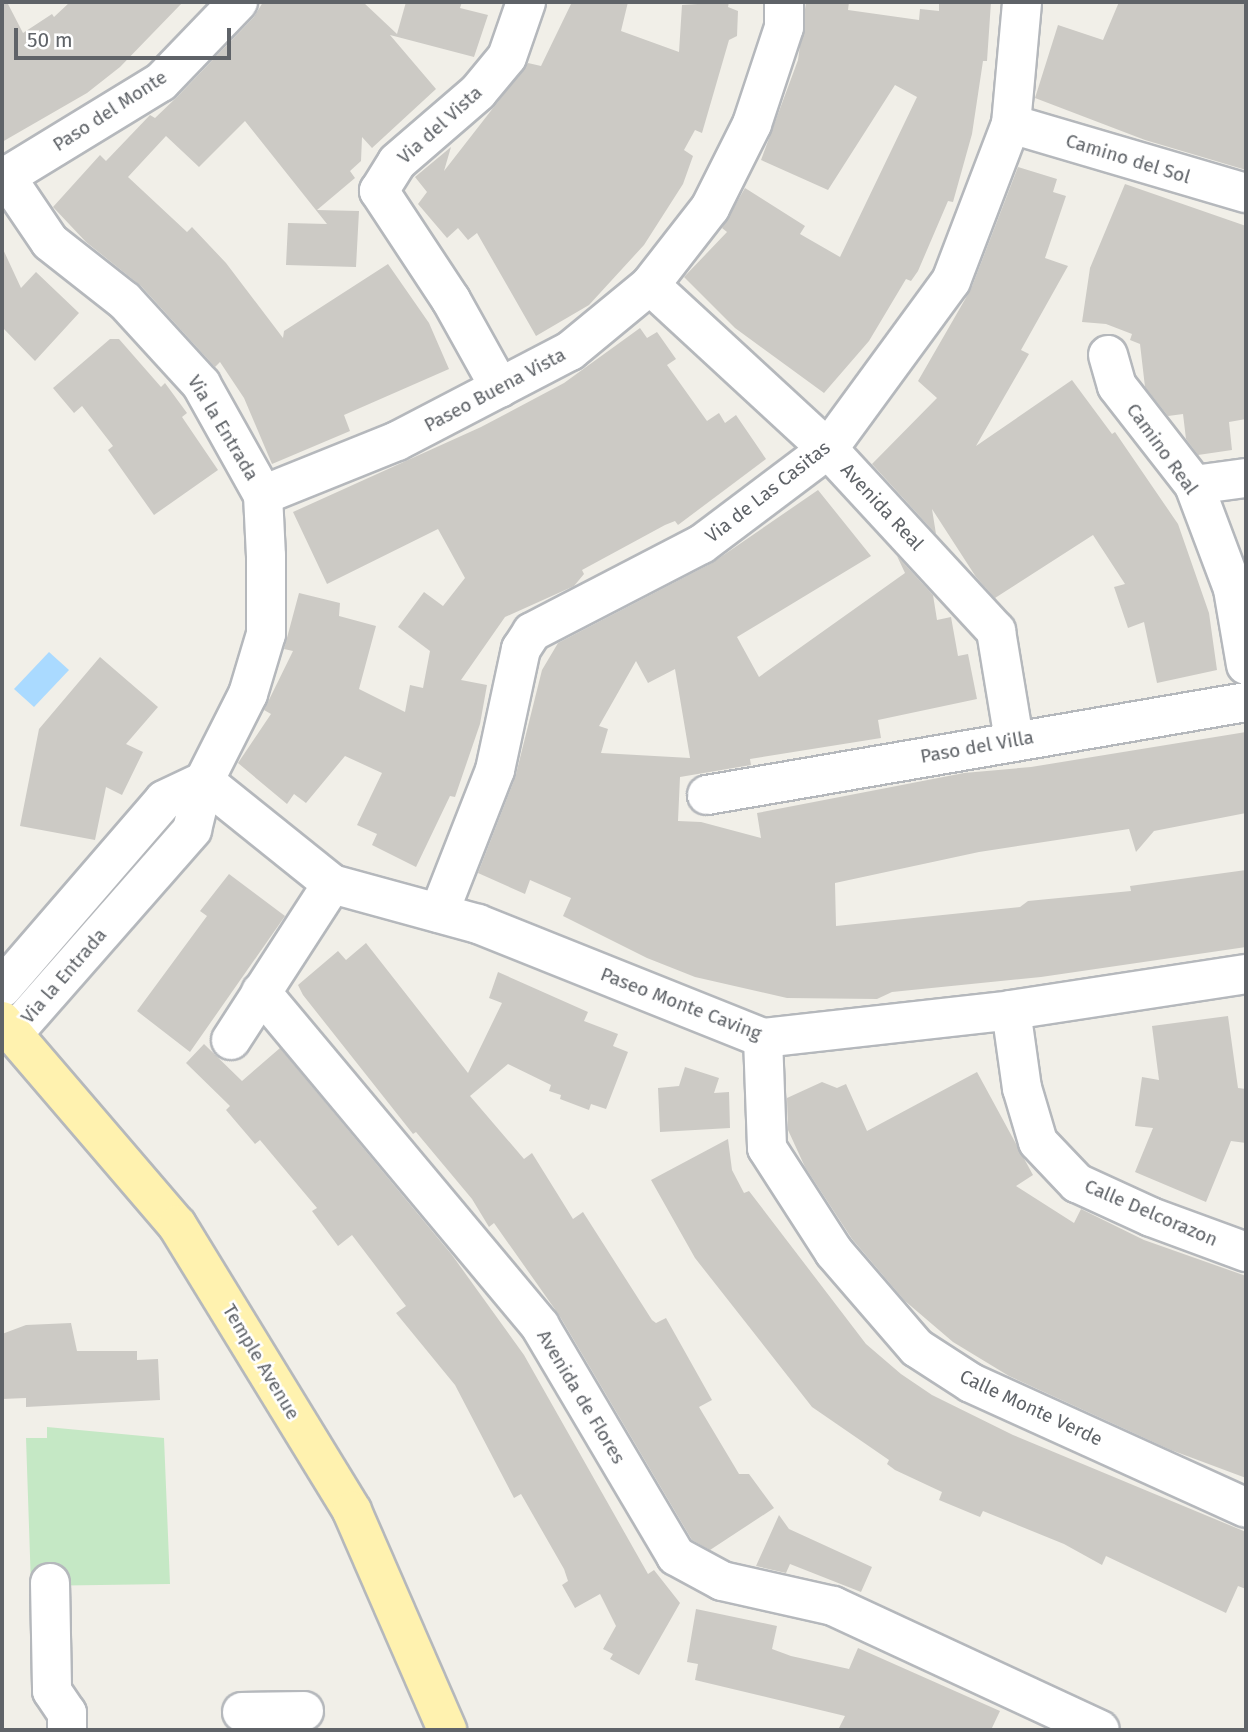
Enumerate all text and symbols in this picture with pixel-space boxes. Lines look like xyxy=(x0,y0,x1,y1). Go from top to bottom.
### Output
scale bar xyxy=(18,14,234,58)
text: 50 m xyxy=(27,27,73,53)
street label: Paso del Monte xyxy=(49,66,171,156)
street label: Via del Vista xyxy=(393,81,487,169)
street label: Camino del Sol xyxy=(1063,129,1193,189)
street label: Paseo Buena Vista xyxy=(420,343,570,437)
street label: Via la Entrada xyxy=(183,371,263,485)
street label: Camino Real xyxy=(1121,399,1203,499)
street label: Via de Las Casitas xyxy=(701,436,835,548)
street label: Avenida Real xyxy=(836,459,928,555)
street label: Paso del Villa xyxy=(919,726,1035,768)
street label: Via la Entrada xyxy=(16,924,112,1028)
street label: Paseo Monte Caving xyxy=(597,963,765,1045)
street label: Calle Delcorazon xyxy=(1081,1175,1221,1251)
street label: Temple Avenue xyxy=(218,1300,304,1424)
street label: Avenida de Flores xyxy=(532,1326,630,1468)
street label: Calle Monte Verde xyxy=(956,1365,1106,1451)

